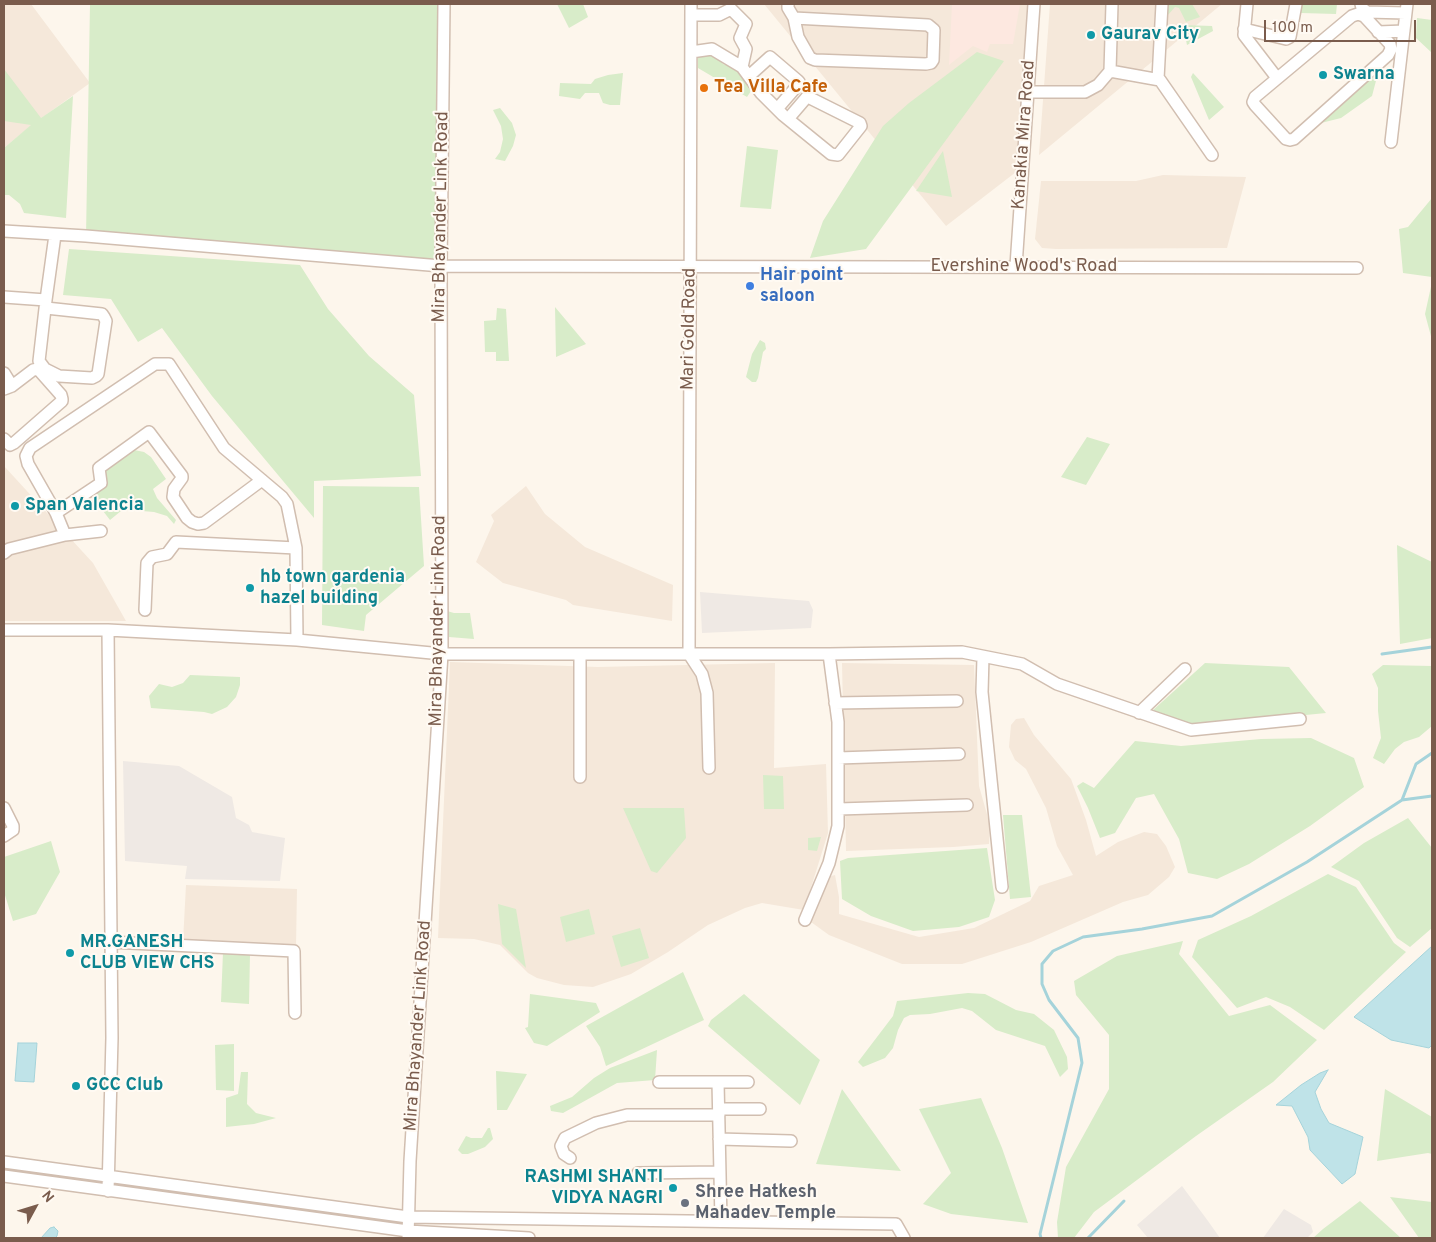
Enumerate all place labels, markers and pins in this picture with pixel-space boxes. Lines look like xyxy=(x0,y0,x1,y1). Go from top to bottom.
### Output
place label: Gaurav City xyxy=(1101,24,1199,46)
marker: Gaurav City xyxy=(1085,29,1097,41)
place label: Swarna xyxy=(1333,64,1395,86)
marker: Swarna xyxy=(1317,69,1329,81)
place label: Tea Villa Cafe xyxy=(714,77,828,99)
marker: Tea Villa Cafe xyxy=(698,82,710,94)
place label: Hair point saloon xyxy=(760,265,843,308)
marker: Hair point saloon xyxy=(744,280,756,292)
place label: Span Valencia xyxy=(25,495,144,517)
marker: Span Valencia xyxy=(9,500,21,512)
place label: hb town gardenia hazel building xyxy=(260,567,405,610)
marker: hb town gardenia hazel building xyxy=(244,582,256,594)
place label: MR.GANESH CLUB VIEW CHS xyxy=(80,932,215,974)
marker: MR.GANESH CLUB VIEW CHS xyxy=(64,947,76,959)
place label: GCC Club xyxy=(86,1075,163,1097)
marker: GCC Club xyxy=(70,1080,82,1092)
place label: RASHMI SHANTI VIDYA NAGRI xyxy=(524,1167,663,1210)
marker: RASHMI SHANTI VIDYA NAGRI xyxy=(667,1182,679,1194)
place label: Shree Hatkesh Mahadev Temple xyxy=(695,1182,836,1224)
marker: Shree Hatkesh Mahadev Temple xyxy=(679,1197,691,1209)

